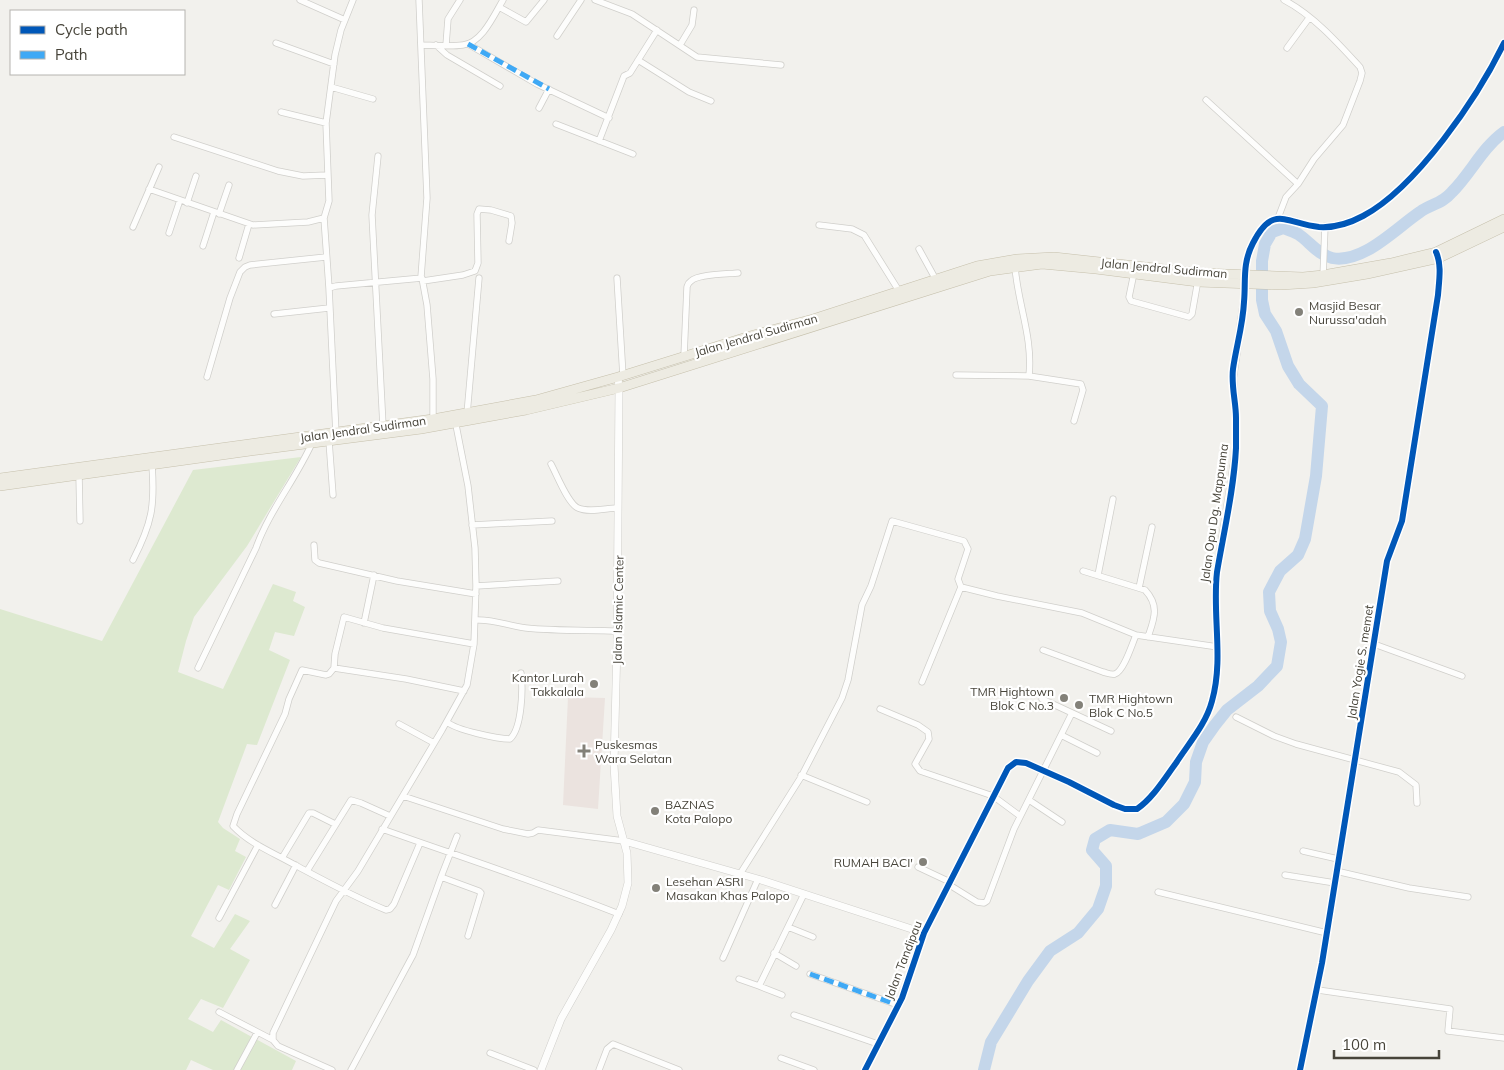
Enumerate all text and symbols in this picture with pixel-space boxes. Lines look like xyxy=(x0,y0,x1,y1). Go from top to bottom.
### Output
legend xyxy=(10,10,185,75)
text: Cycle path xyxy=(55,20,128,39)
text: Path xyxy=(55,45,87,64)
street label: Jalan Jendral Sudirman xyxy=(1100,255,1228,281)
place label: Masjid Besar Nurussa'adah xyxy=(1309,298,1387,327)
marker: Masjid Besar Nurussa'adah xyxy=(1293,306,1305,318)
street label: Jalan Jendral Sudirman xyxy=(693,310,819,360)
street label: Jalan Jendral Sudirman xyxy=(299,413,427,445)
street label: Jalan Opu Dg. Mappunna xyxy=(1197,443,1231,583)
street label: Jalan Islamic Center xyxy=(610,555,626,665)
street label: Jalan Yogie S. memet xyxy=(1344,604,1376,720)
place label: Kantor Lurah Takkalala xyxy=(512,670,584,699)
marker: Kantor Lurah Takkalala xyxy=(588,678,600,690)
place label: TMR Hightown Blok C No.3 xyxy=(970,684,1054,713)
place label: TMR Hightown Blok C No.5 xyxy=(1089,691,1173,720)
marker: TMR Hightown Blok C No.3 xyxy=(1058,692,1070,704)
marker: TMR Hightown Blok C No.5 xyxy=(1073,699,1085,711)
place label: Puskesmas Wara Selatan xyxy=(595,737,672,766)
marker: Puskesmas Wara Selatan xyxy=(577,744,591,758)
place label: BAZNAS Kota Palopo xyxy=(665,797,732,826)
marker: BAZNAS Kota Palopo xyxy=(649,805,661,817)
place label: RUMAH BACI' xyxy=(834,855,913,870)
marker: RUMAH BACI' xyxy=(917,856,929,868)
place label: Lesehan ASRI Masakan Khas Palopo xyxy=(666,874,790,903)
marker: Lesehan ASRI Masakan Khas Palopo xyxy=(650,882,662,894)
street label: Jalan Tandipau xyxy=(881,918,925,1002)
scale bar xyxy=(1334,1028,1439,1060)
text: 100 m xyxy=(1342,1035,1386,1054)

